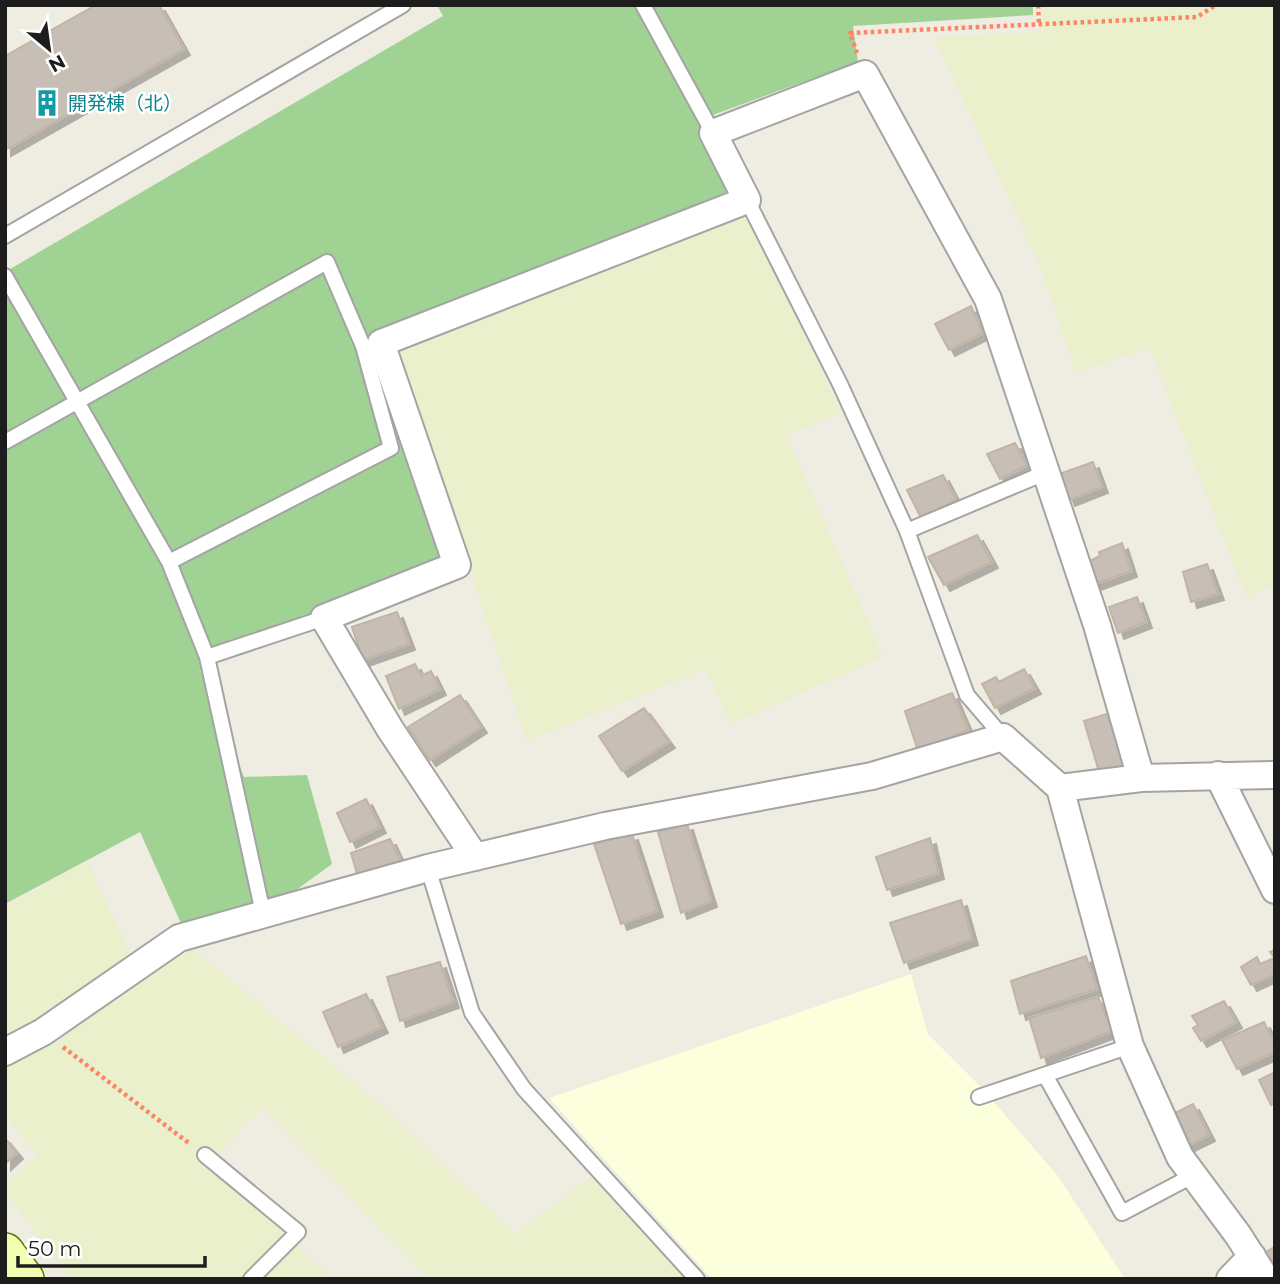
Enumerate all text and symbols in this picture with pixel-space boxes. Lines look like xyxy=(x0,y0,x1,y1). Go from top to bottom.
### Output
north arrow xyxy=(14,14,84,84)
text: N xyxy=(45,50,69,77)
building icon: 開発棟（北） xyxy=(32,88,62,118)
place label: 開発棟（北） xyxy=(68,92,182,115)
scale bar xyxy=(18,1224,205,1268)
text: 50 m xyxy=(28,1236,82,1261)

